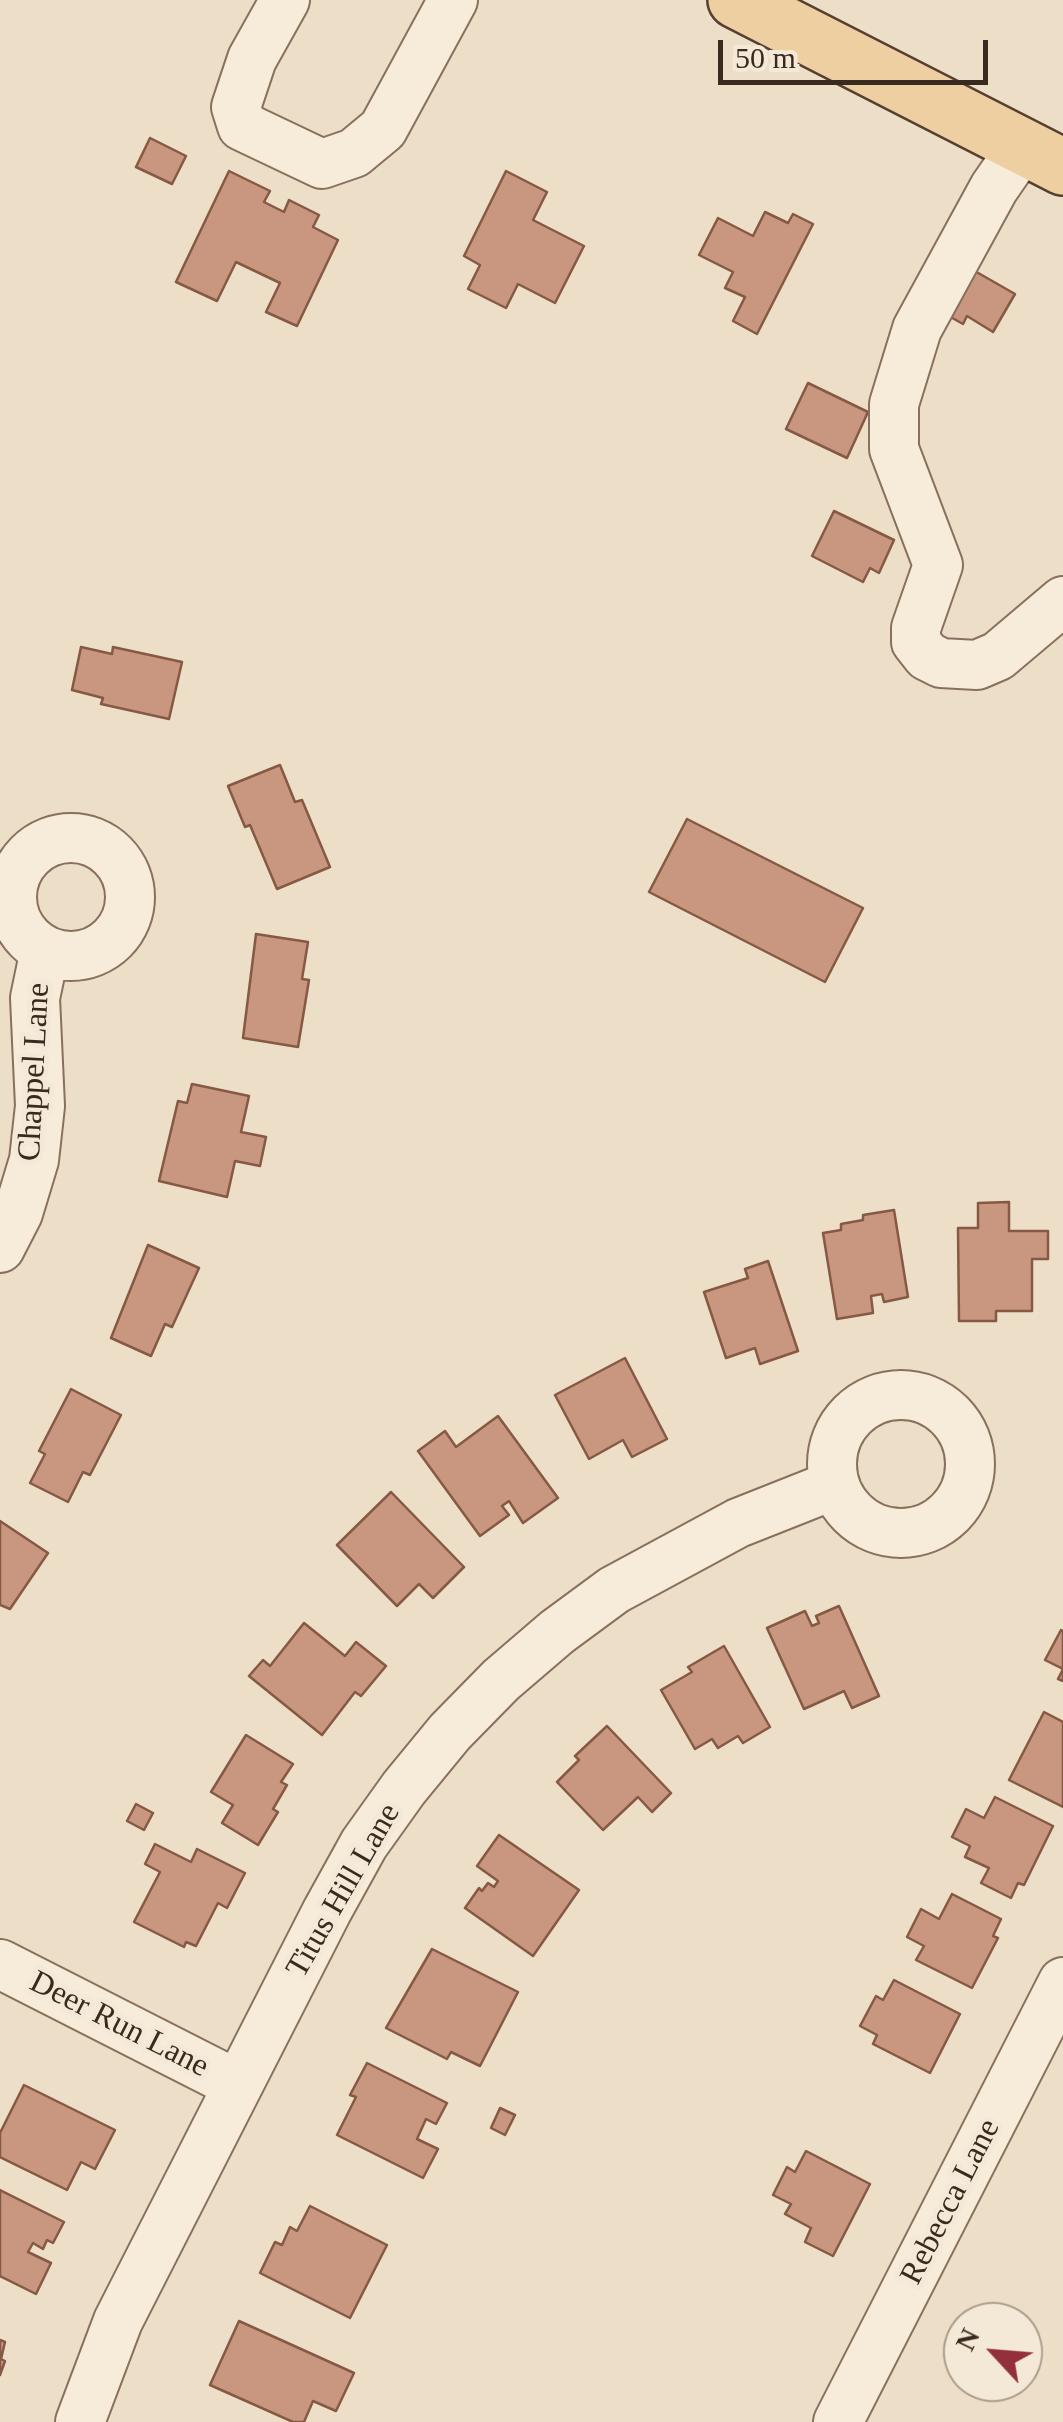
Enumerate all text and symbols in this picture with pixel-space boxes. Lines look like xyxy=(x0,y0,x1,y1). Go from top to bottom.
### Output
scale bar xyxy=(723,20,993,82)
text: 50 m xyxy=(735,41,796,74)
street label: Chappel Lane xyxy=(11,982,59,1162)
street label: Titus Hill Lane xyxy=(279,1797,409,1985)
street label: Deer Run Lane xyxy=(23,1964,215,2086)
street label: Rebecca Lane xyxy=(893,2113,1009,2291)
north arrow xyxy=(943,2302,1043,2402)
text: N xyxy=(949,2324,986,2355)

